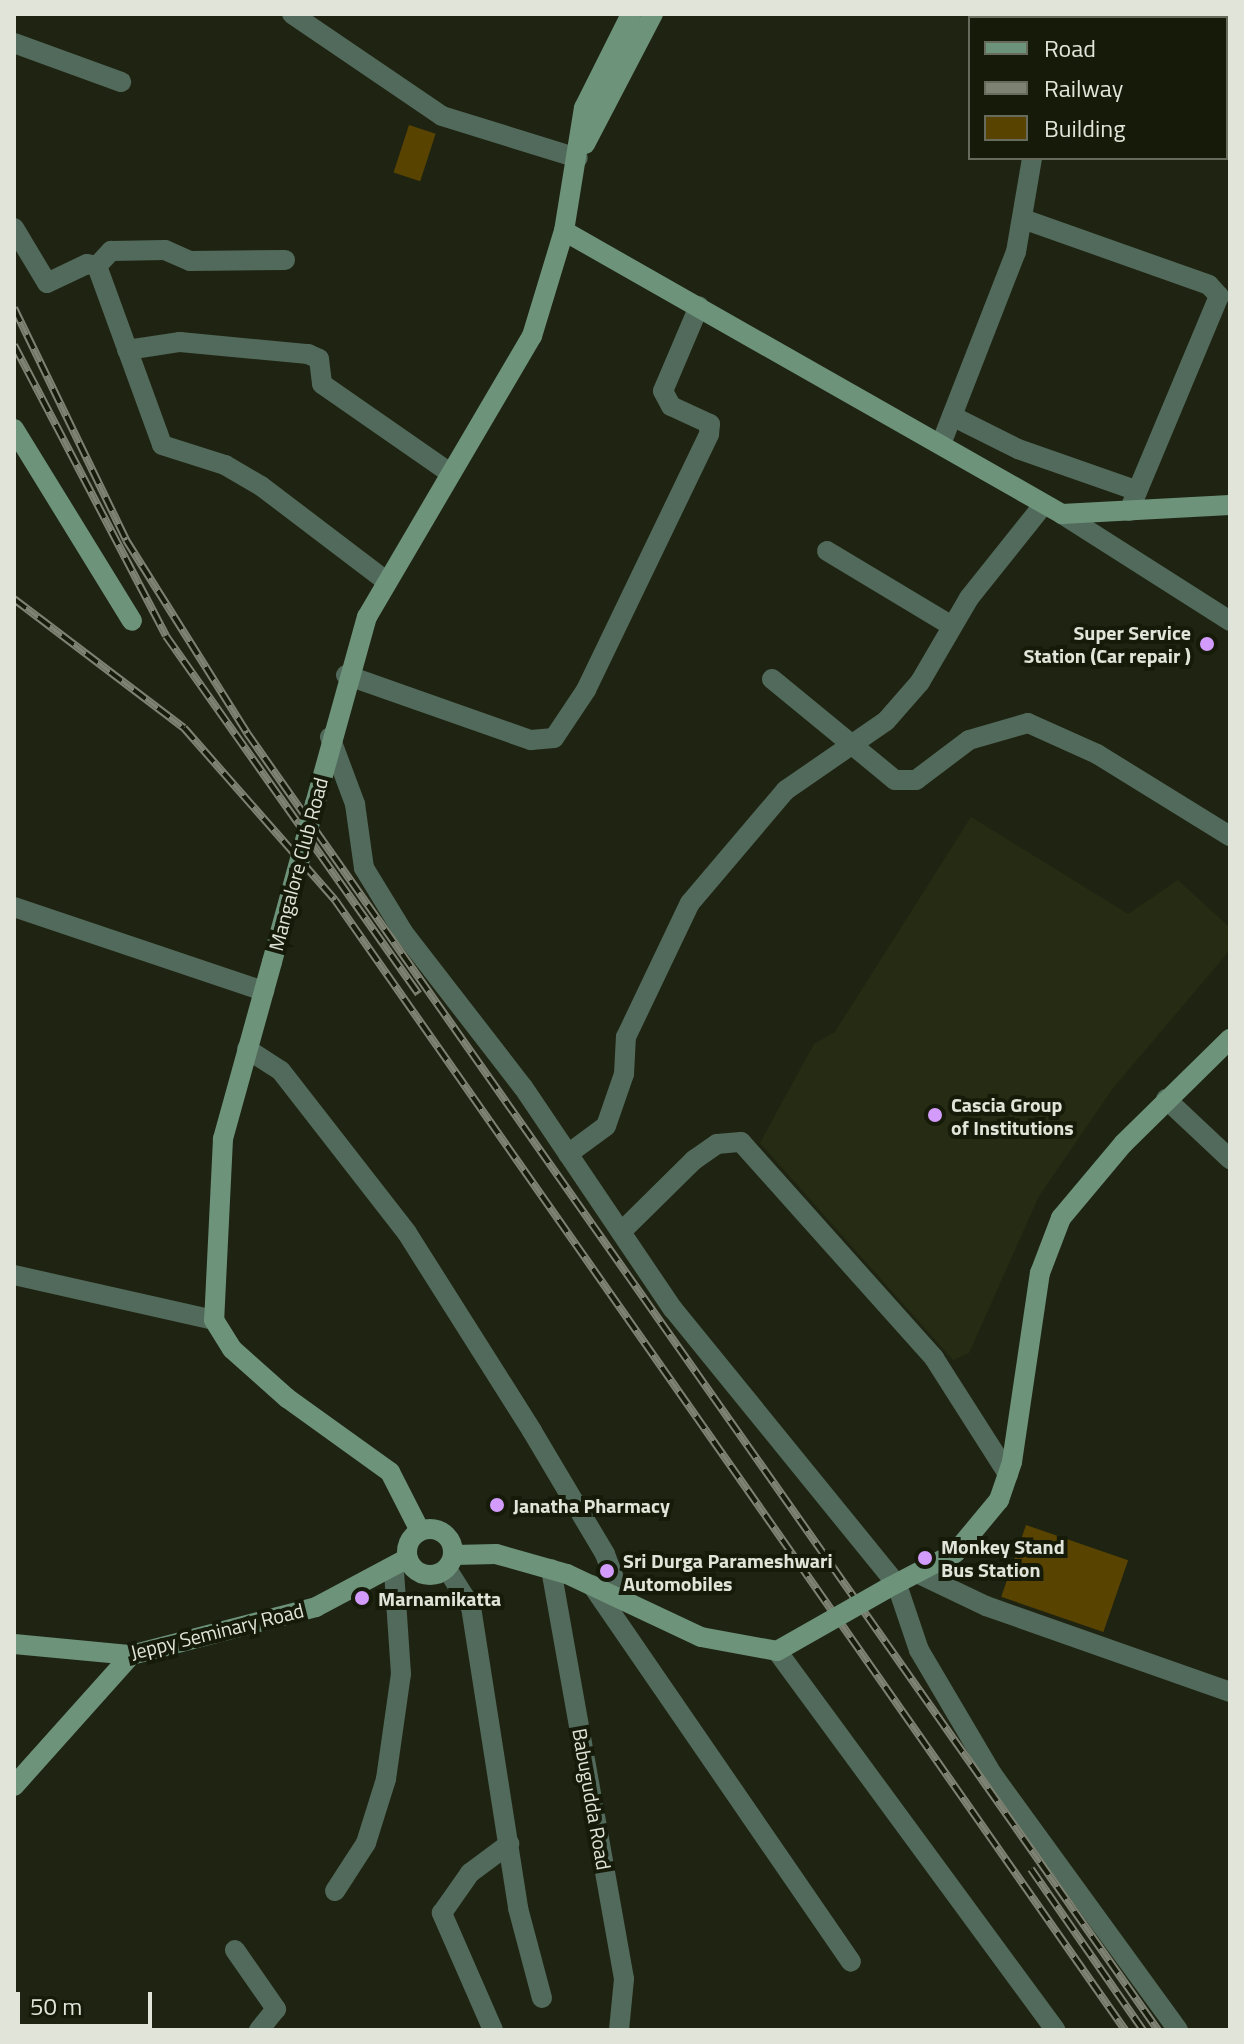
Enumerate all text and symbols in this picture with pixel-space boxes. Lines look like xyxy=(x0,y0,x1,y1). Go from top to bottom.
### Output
legend xyxy=(968,16,1228,160)
text: Road xyxy=(1044,30,1096,66)
text: Railway xyxy=(1044,70,1123,106)
text: Building xyxy=(1044,110,1126,146)
place label: Super Service Station (Car repair ) xyxy=(1023,620,1191,667)
marker: Super Service Station (Car repair ) xyxy=(1198,635,1216,653)
street label: Mangalore Club Road xyxy=(263,775,333,953)
place label: Cascia Group of Institutions xyxy=(951,1092,1074,1139)
marker: Cascia Group of Institutions xyxy=(926,1106,944,1124)
place label: Janatha Pharmacy xyxy=(513,1493,670,1517)
marker: Janatha Pharmacy xyxy=(488,1496,506,1514)
place label: Monkey Stand Bus Station xyxy=(941,1534,1065,1581)
place label: Sri Durga Parameshwari Automobiles xyxy=(623,1548,833,1595)
marker: Monkey Stand Bus Station xyxy=(916,1549,934,1567)
marker: Sri Durga Parameshwari Automobiles xyxy=(598,1562,616,1580)
place label: Marnamikatta xyxy=(378,1586,501,1610)
marker: Marnamikatta xyxy=(353,1589,371,1607)
street label: Jeppy Seminary Road xyxy=(128,1598,306,1664)
street label: Babugudda Road xyxy=(568,1726,616,1872)
scale bar xyxy=(20,1976,156,2026)
text: 50 m xyxy=(30,1988,82,2024)

